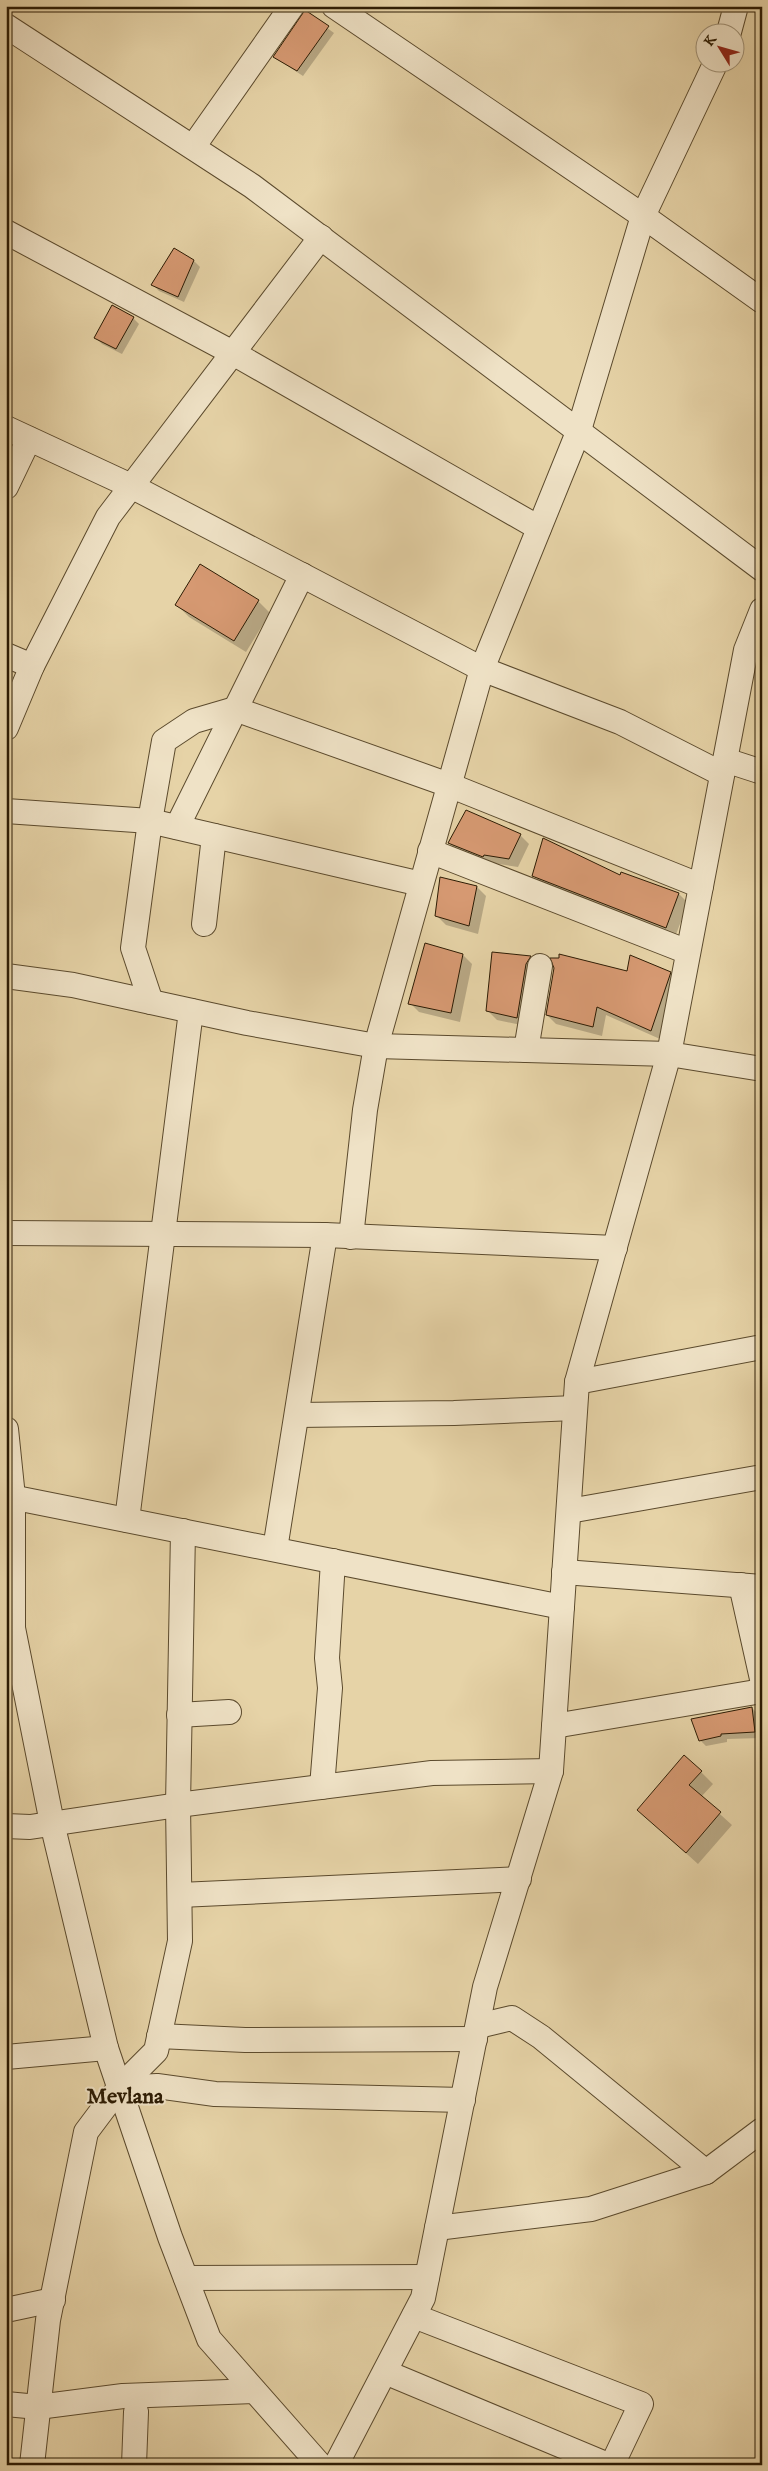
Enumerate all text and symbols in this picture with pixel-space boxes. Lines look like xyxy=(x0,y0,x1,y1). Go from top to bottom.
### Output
north arrow xyxy=(696,22,746,72)
text: K xyxy=(700,31,721,50)
district label: Mevlana xyxy=(87,2083,164,2111)

